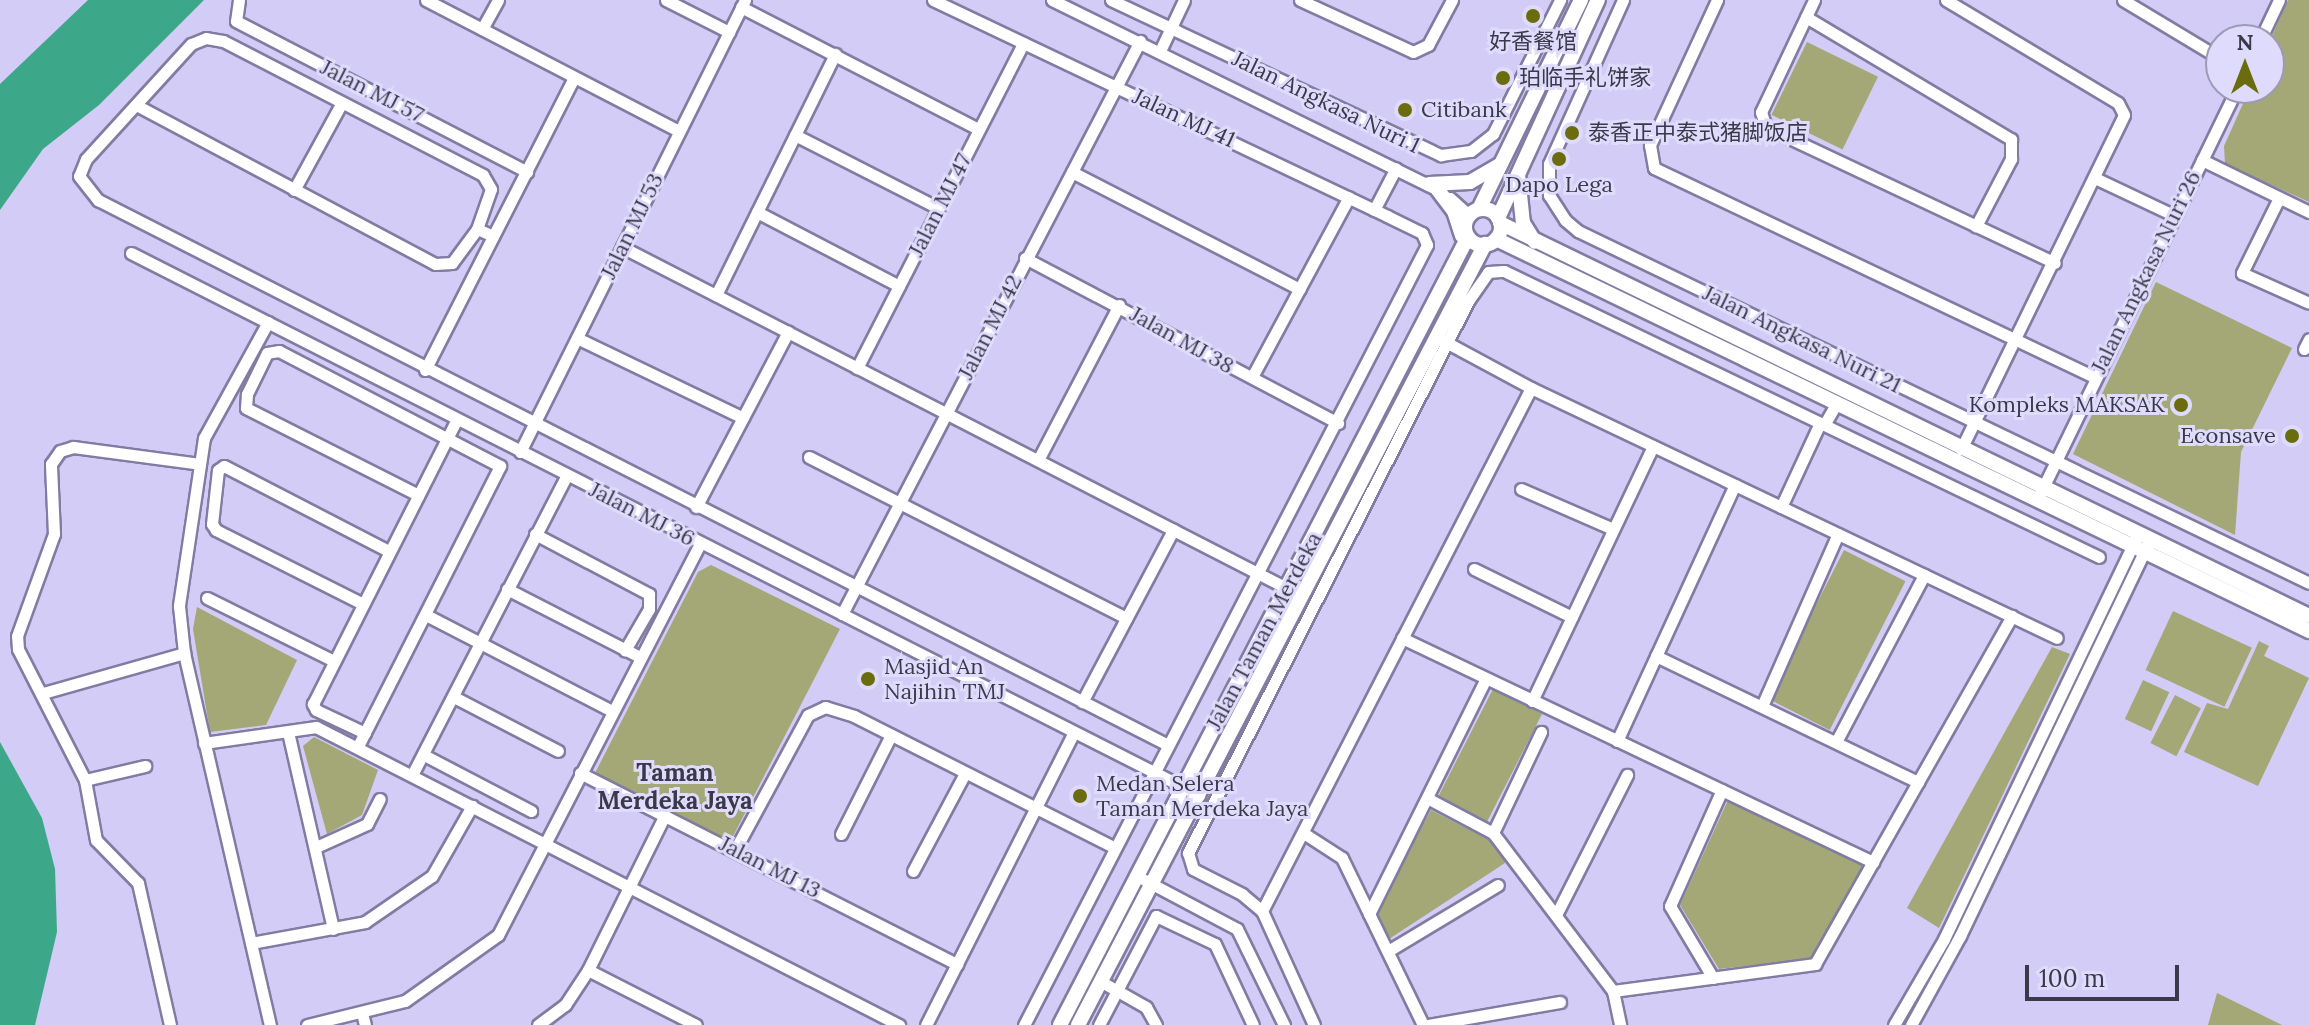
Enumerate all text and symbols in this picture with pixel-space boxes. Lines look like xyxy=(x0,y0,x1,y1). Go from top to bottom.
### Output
marker: 好香餐馆 xyxy=(1524,7,1542,25)
north arrow xyxy=(2205,24,2285,104)
text: N xyxy=(2236,28,2254,56)
place label: 好香餐馆 xyxy=(1489,29,1577,55)
street label: Jalan Angkasa Nuri 1 xyxy=(1228,45,1424,159)
street label: Jalan MJ 57 xyxy=(316,54,428,128)
place label: 珀临手礼饼家 xyxy=(1519,65,1651,91)
marker: 珀临手礼饼家 xyxy=(1494,69,1512,87)
street label: Jalan MJ 41 xyxy=(1129,83,1239,153)
place label: Citibank xyxy=(1421,97,1507,123)
marker: Citibank xyxy=(1396,101,1414,119)
place label: 泰香正中泰式猪脚饭店 xyxy=(1588,120,1808,146)
marker: 泰香正中泰式猪脚饭店 xyxy=(1563,124,1581,142)
street label: Jalan MJ 47 xyxy=(903,149,977,261)
marker: Dapo Lega xyxy=(1550,150,1568,168)
street label: Jalan Angkasa Nuri 26 xyxy=(2085,166,2207,378)
street label: Jalan MJ 53 xyxy=(595,169,669,283)
place label: Dapo Lega xyxy=(1505,172,1613,198)
street label: Jalan MJ 42 xyxy=(952,270,1028,384)
street label: Jalan Angkasa Nuri 21 xyxy=(1699,280,1905,398)
street label: Jalan MJ 38 xyxy=(1126,301,1238,379)
place label: Kompleks MAKSAK xyxy=(1969,392,2165,418)
marker: Kompleks MAKSAK xyxy=(2172,396,2190,414)
place label: Econsave xyxy=(2180,423,2276,449)
marker: Econsave xyxy=(2283,427,2301,445)
street label: Jalan MJ 36 xyxy=(585,476,699,552)
street label: Jalan Taman Merdeka xyxy=(1201,528,1327,734)
place label: Masjid An Najihin TMJ xyxy=(884,653,1005,704)
marker: Masjid An Najihin TMJ xyxy=(859,670,877,688)
district label: Taman Merdeka Jaya xyxy=(597,759,753,815)
place label: Medan Selera Taman Merdeka Jaya xyxy=(1096,770,1308,822)
marker: Medan Selera Taman Merdeka Jaya xyxy=(1071,787,1089,805)
street label: Jalan MJ 13 xyxy=(715,830,825,904)
scale bar xyxy=(2029,949,2183,999)
text: 100 m xyxy=(2039,963,2105,994)

